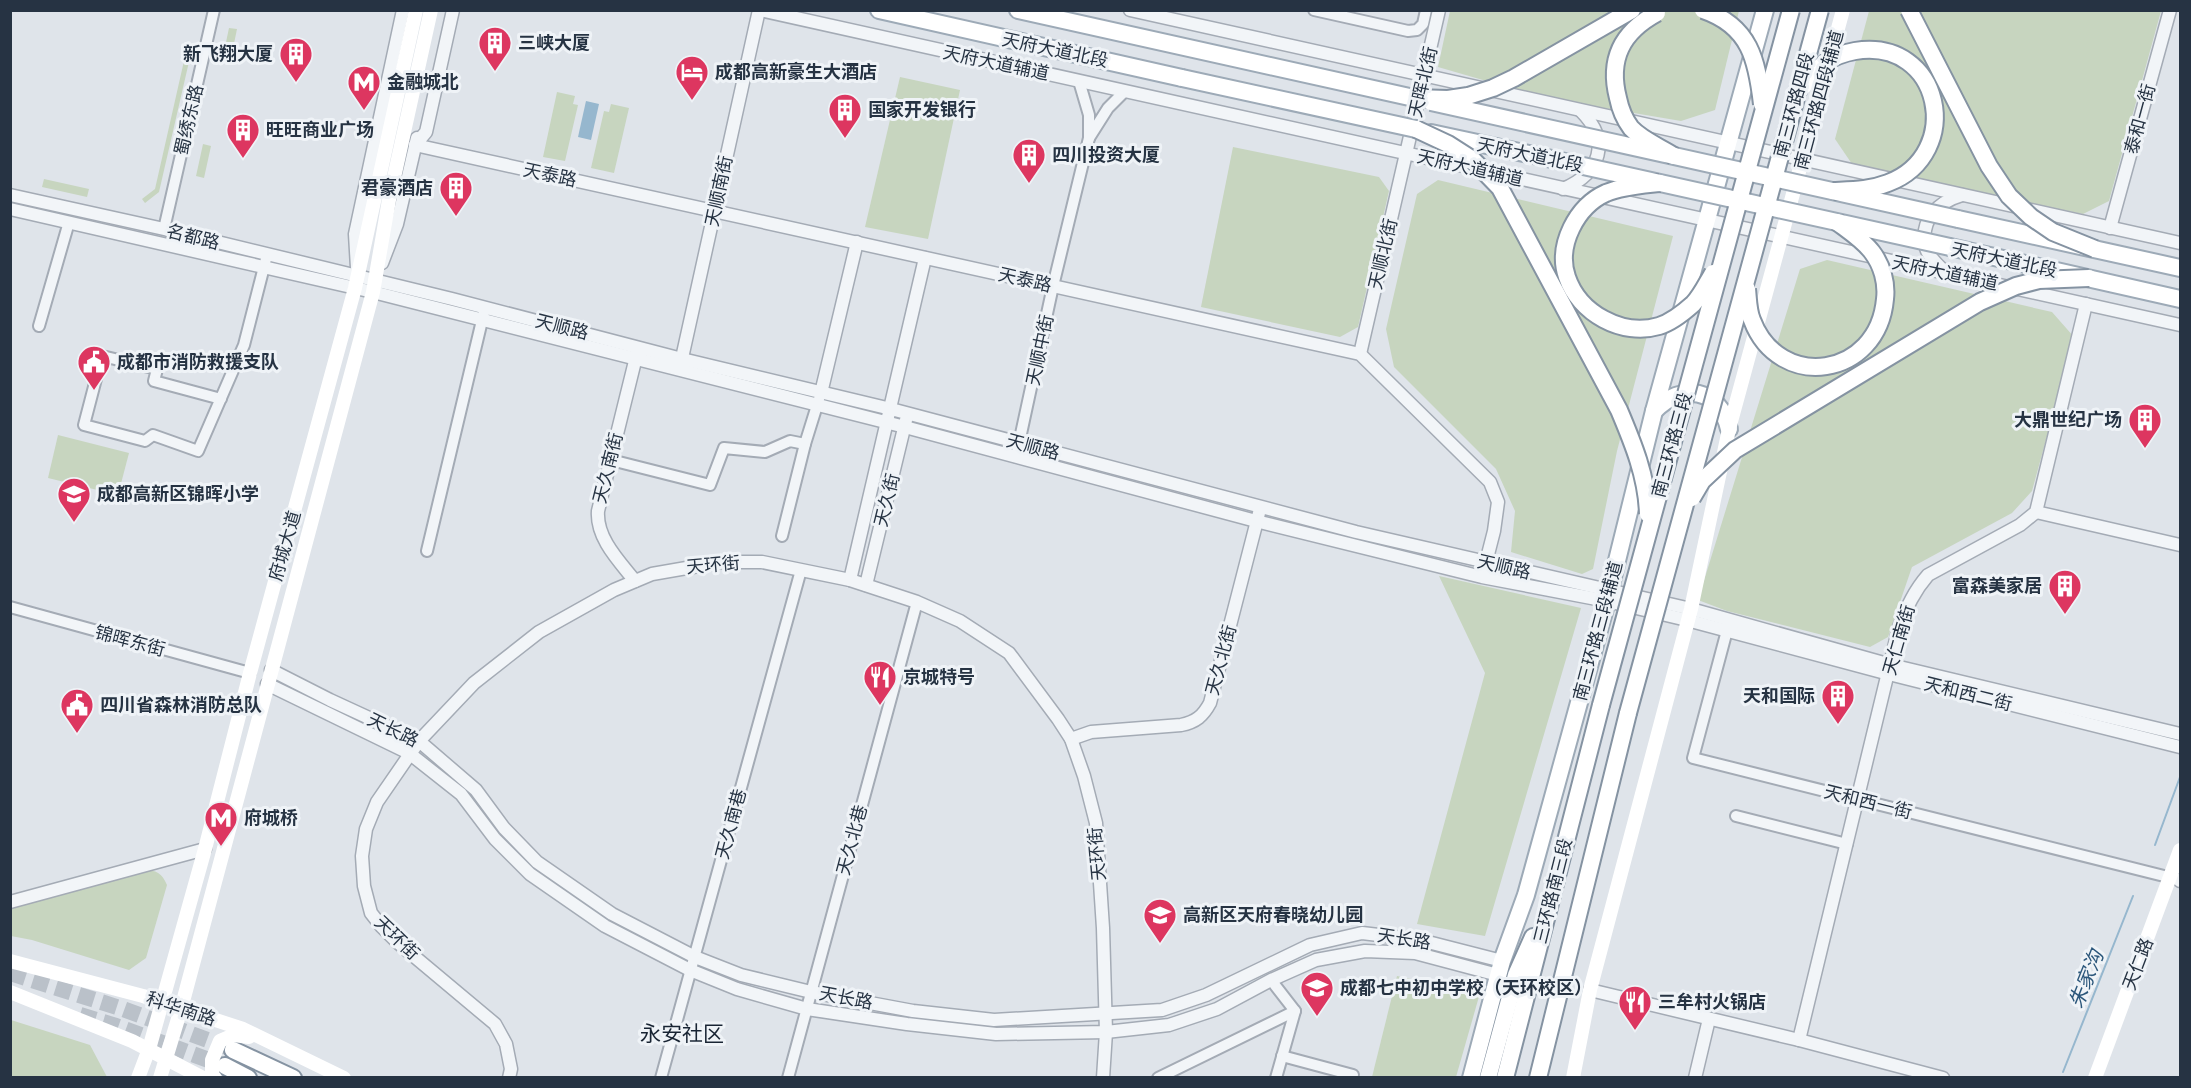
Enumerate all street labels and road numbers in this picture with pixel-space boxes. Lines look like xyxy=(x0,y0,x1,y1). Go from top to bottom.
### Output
street label: 天府大道北段 xyxy=(1000,28,1110,71)
street label: 南三环路四段辅道 xyxy=(1790,28,1848,172)
street label: 天府大道辅道 xyxy=(941,41,1051,84)
street label: 天晖北街 xyxy=(1404,44,1441,119)
street label: 南三环路四段 xyxy=(1770,50,1818,160)
street label: 泰和一街 xyxy=(2120,81,2159,156)
street label: 蜀绣东路 xyxy=(170,82,207,157)
street label: 天府大道北段 xyxy=(1475,133,1585,176)
street label: 天府大道辅道 xyxy=(1415,145,1525,190)
street label: 天顺南街 xyxy=(701,153,736,228)
street label: 天泰路 xyxy=(522,159,579,190)
street label: 天顺北街 xyxy=(1364,216,1401,291)
street label: 名都路 xyxy=(164,220,222,253)
street label: 天府大道北段 xyxy=(1949,238,2059,281)
street label: 天府大道辅道 xyxy=(1890,251,2000,294)
street label: 天泰路 xyxy=(996,263,1054,296)
street label: 天顺路 xyxy=(533,310,591,343)
street label: 天顺中街 xyxy=(1022,312,1057,387)
street label: 南三环路三段 xyxy=(1647,390,1696,500)
street label: 天顺路 xyxy=(1004,429,1062,464)
street label: 天久南街 xyxy=(589,430,626,505)
street label: 天久街 xyxy=(870,471,903,529)
street label: 府城大道 xyxy=(265,508,305,583)
street label: 天顺路 xyxy=(1475,550,1533,583)
street label: 天环街 xyxy=(685,552,741,577)
street label: 南三环路三段辅道 xyxy=(1569,559,1626,703)
street label: 天仁南街 xyxy=(1879,602,1919,677)
street label: 锦晖东街 xyxy=(93,621,168,660)
street label: 天久北街 xyxy=(1201,622,1240,697)
street label: 天和西二街 xyxy=(1922,672,2014,715)
street label: 天长路 xyxy=(364,708,422,751)
street label: 天和西一街 xyxy=(1822,780,1914,823)
street label: 天久南巷 xyxy=(711,786,750,861)
street label: 天久北巷 xyxy=(832,802,871,877)
street label: 天环街 xyxy=(1084,826,1109,882)
street label: 三环路南三段 xyxy=(1529,836,1576,946)
street label: 天环街 xyxy=(371,911,424,964)
street label: 天长路 xyxy=(1376,924,1432,953)
street label: 天仁路 xyxy=(2118,935,2157,993)
street label: 天长路 xyxy=(818,982,875,1013)
street label: 科华南路 xyxy=(144,987,219,1030)

